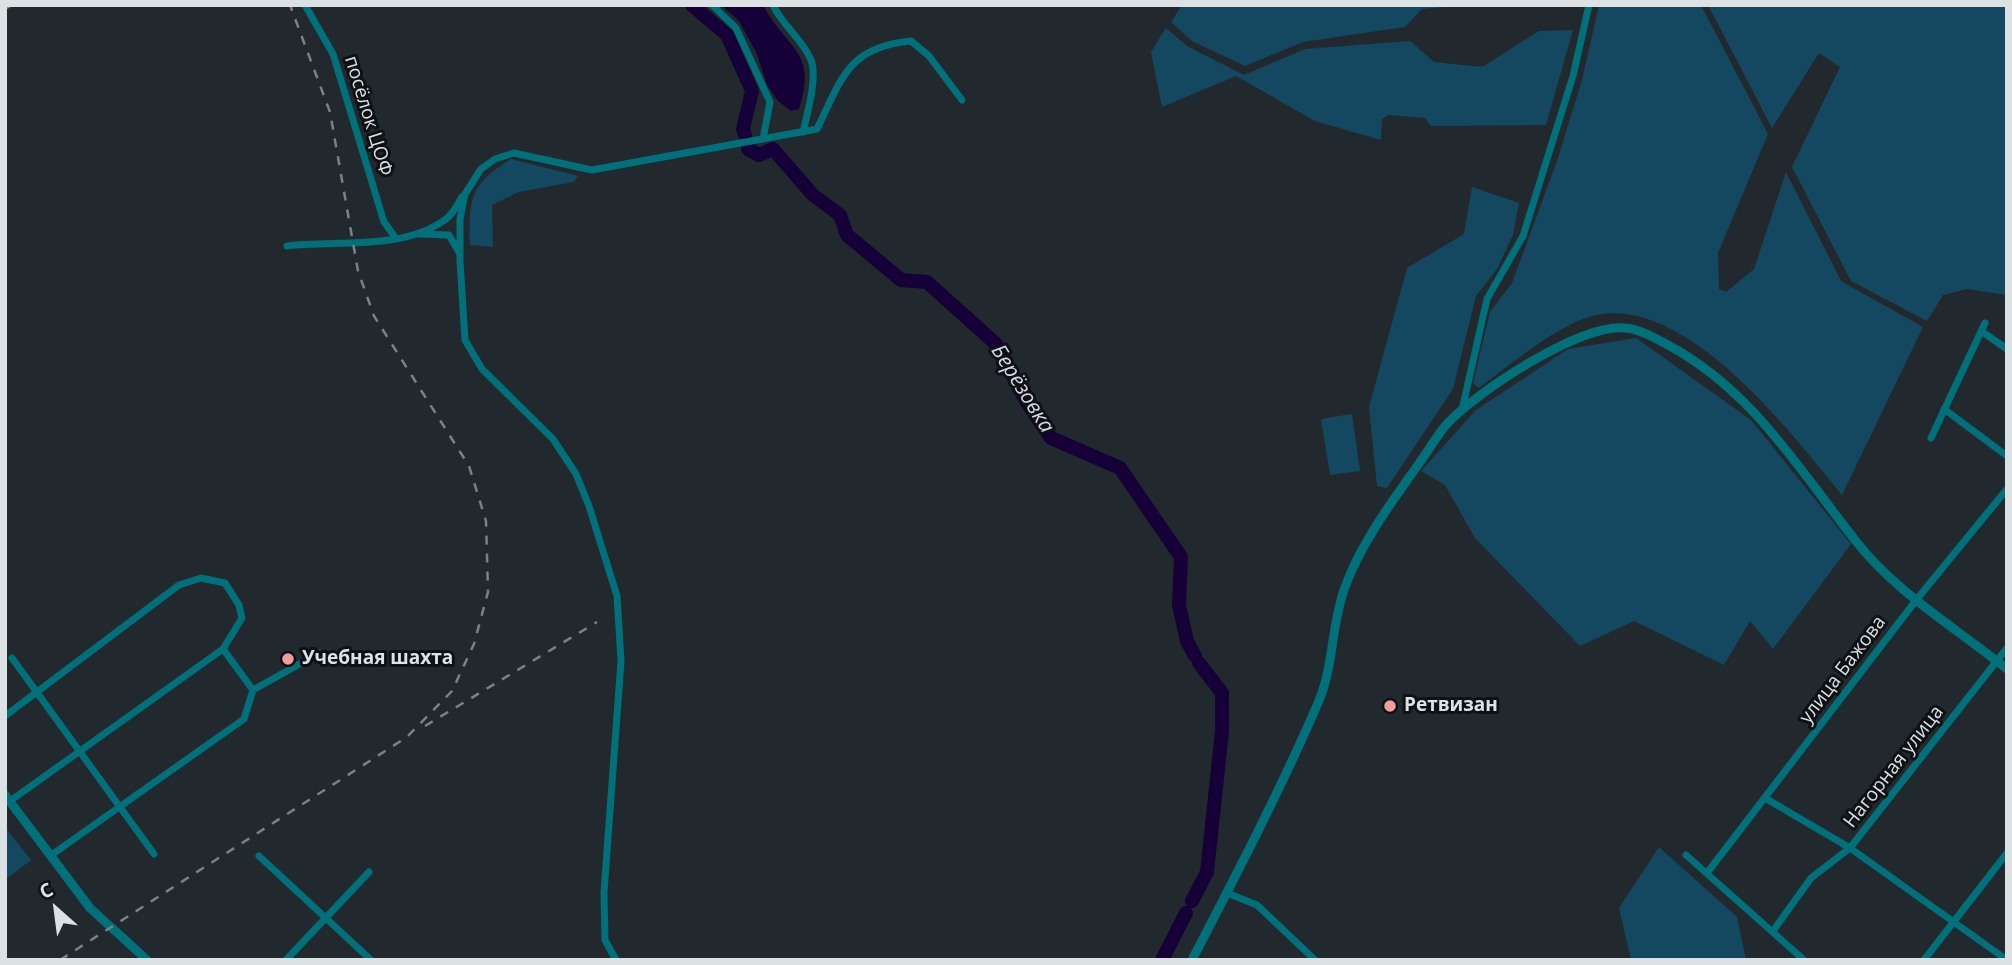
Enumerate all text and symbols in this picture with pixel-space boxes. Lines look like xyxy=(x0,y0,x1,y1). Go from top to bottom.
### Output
street label: посёлок ЦОФ xyxy=(339,53,397,179)
water label: Берёзовка xyxy=(985,340,1059,438)
street label: улица Бажова xyxy=(1795,612,1891,728)
place label: Учебная шахта xyxy=(302,648,453,670)
marker: Учебная шахта xyxy=(280,651,296,667)
place label: Ретвизан xyxy=(1404,695,1498,717)
marker: Ретвизан xyxy=(1382,698,1398,714)
street label: Нагорная улица xyxy=(1839,701,1949,833)
north arrow xyxy=(21,874,91,944)
text: С xyxy=(35,876,58,905)

